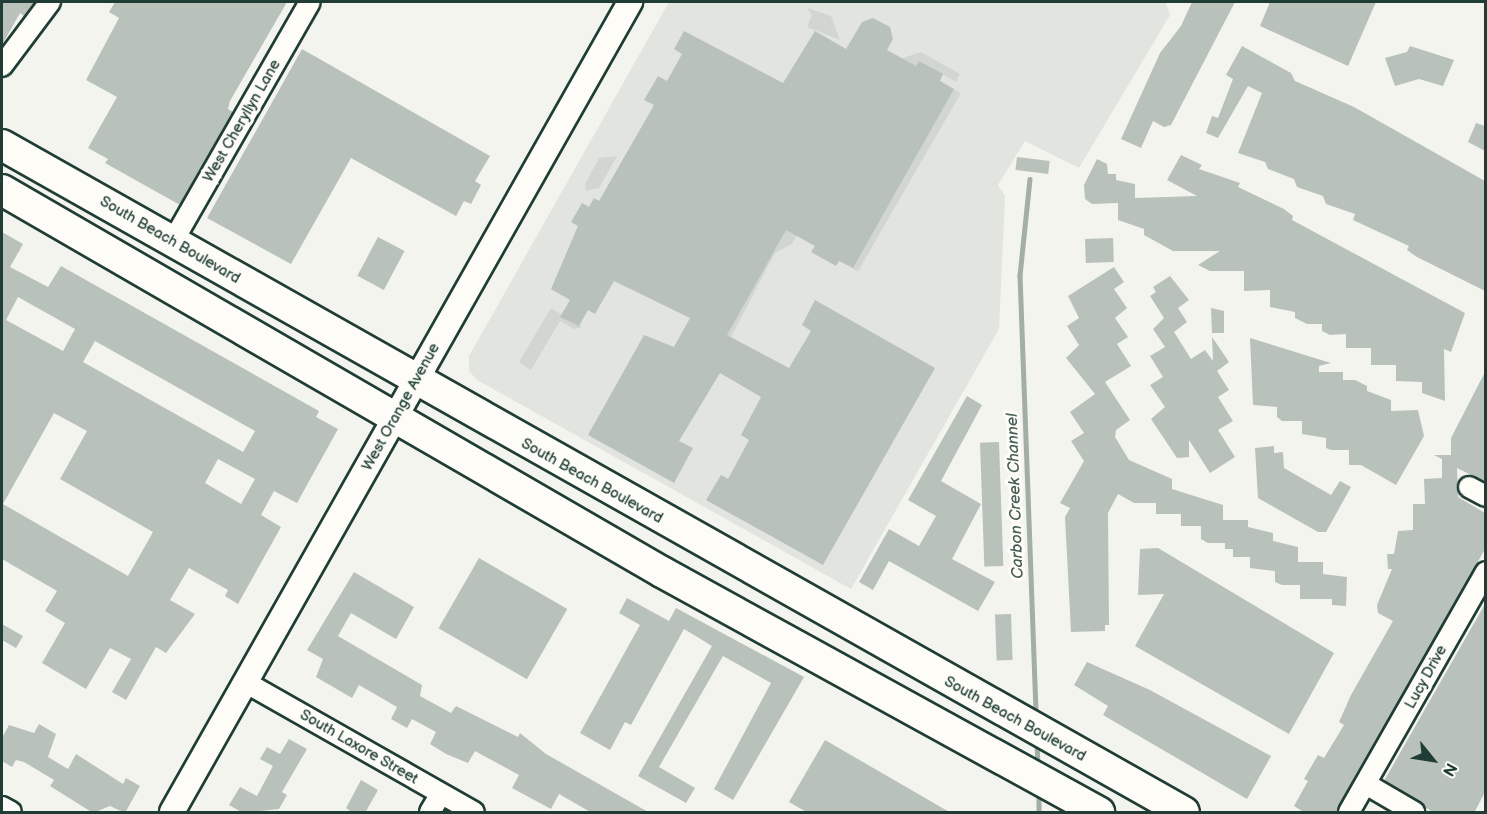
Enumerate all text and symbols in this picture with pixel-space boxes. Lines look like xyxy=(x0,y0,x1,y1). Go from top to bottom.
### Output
street label: West Cheryllyn Lane xyxy=(200,56,284,186)
street label: South Beach Boulevard xyxy=(97,192,243,288)
street label: West Orange Avenue xyxy=(358,340,444,474)
water label: Carbon Creek Channel xyxy=(1004,413,1028,579)
street label: South Beach Boulevard xyxy=(518,435,666,527)
street label: Lucy Drive xyxy=(1401,642,1451,712)
street label: South Beach Boulevard xyxy=(941,673,1089,765)
street label: South Laxore Street xyxy=(297,706,421,788)
north arrow xyxy=(1403,730,1463,790)
text: N xyxy=(1438,759,1460,779)

